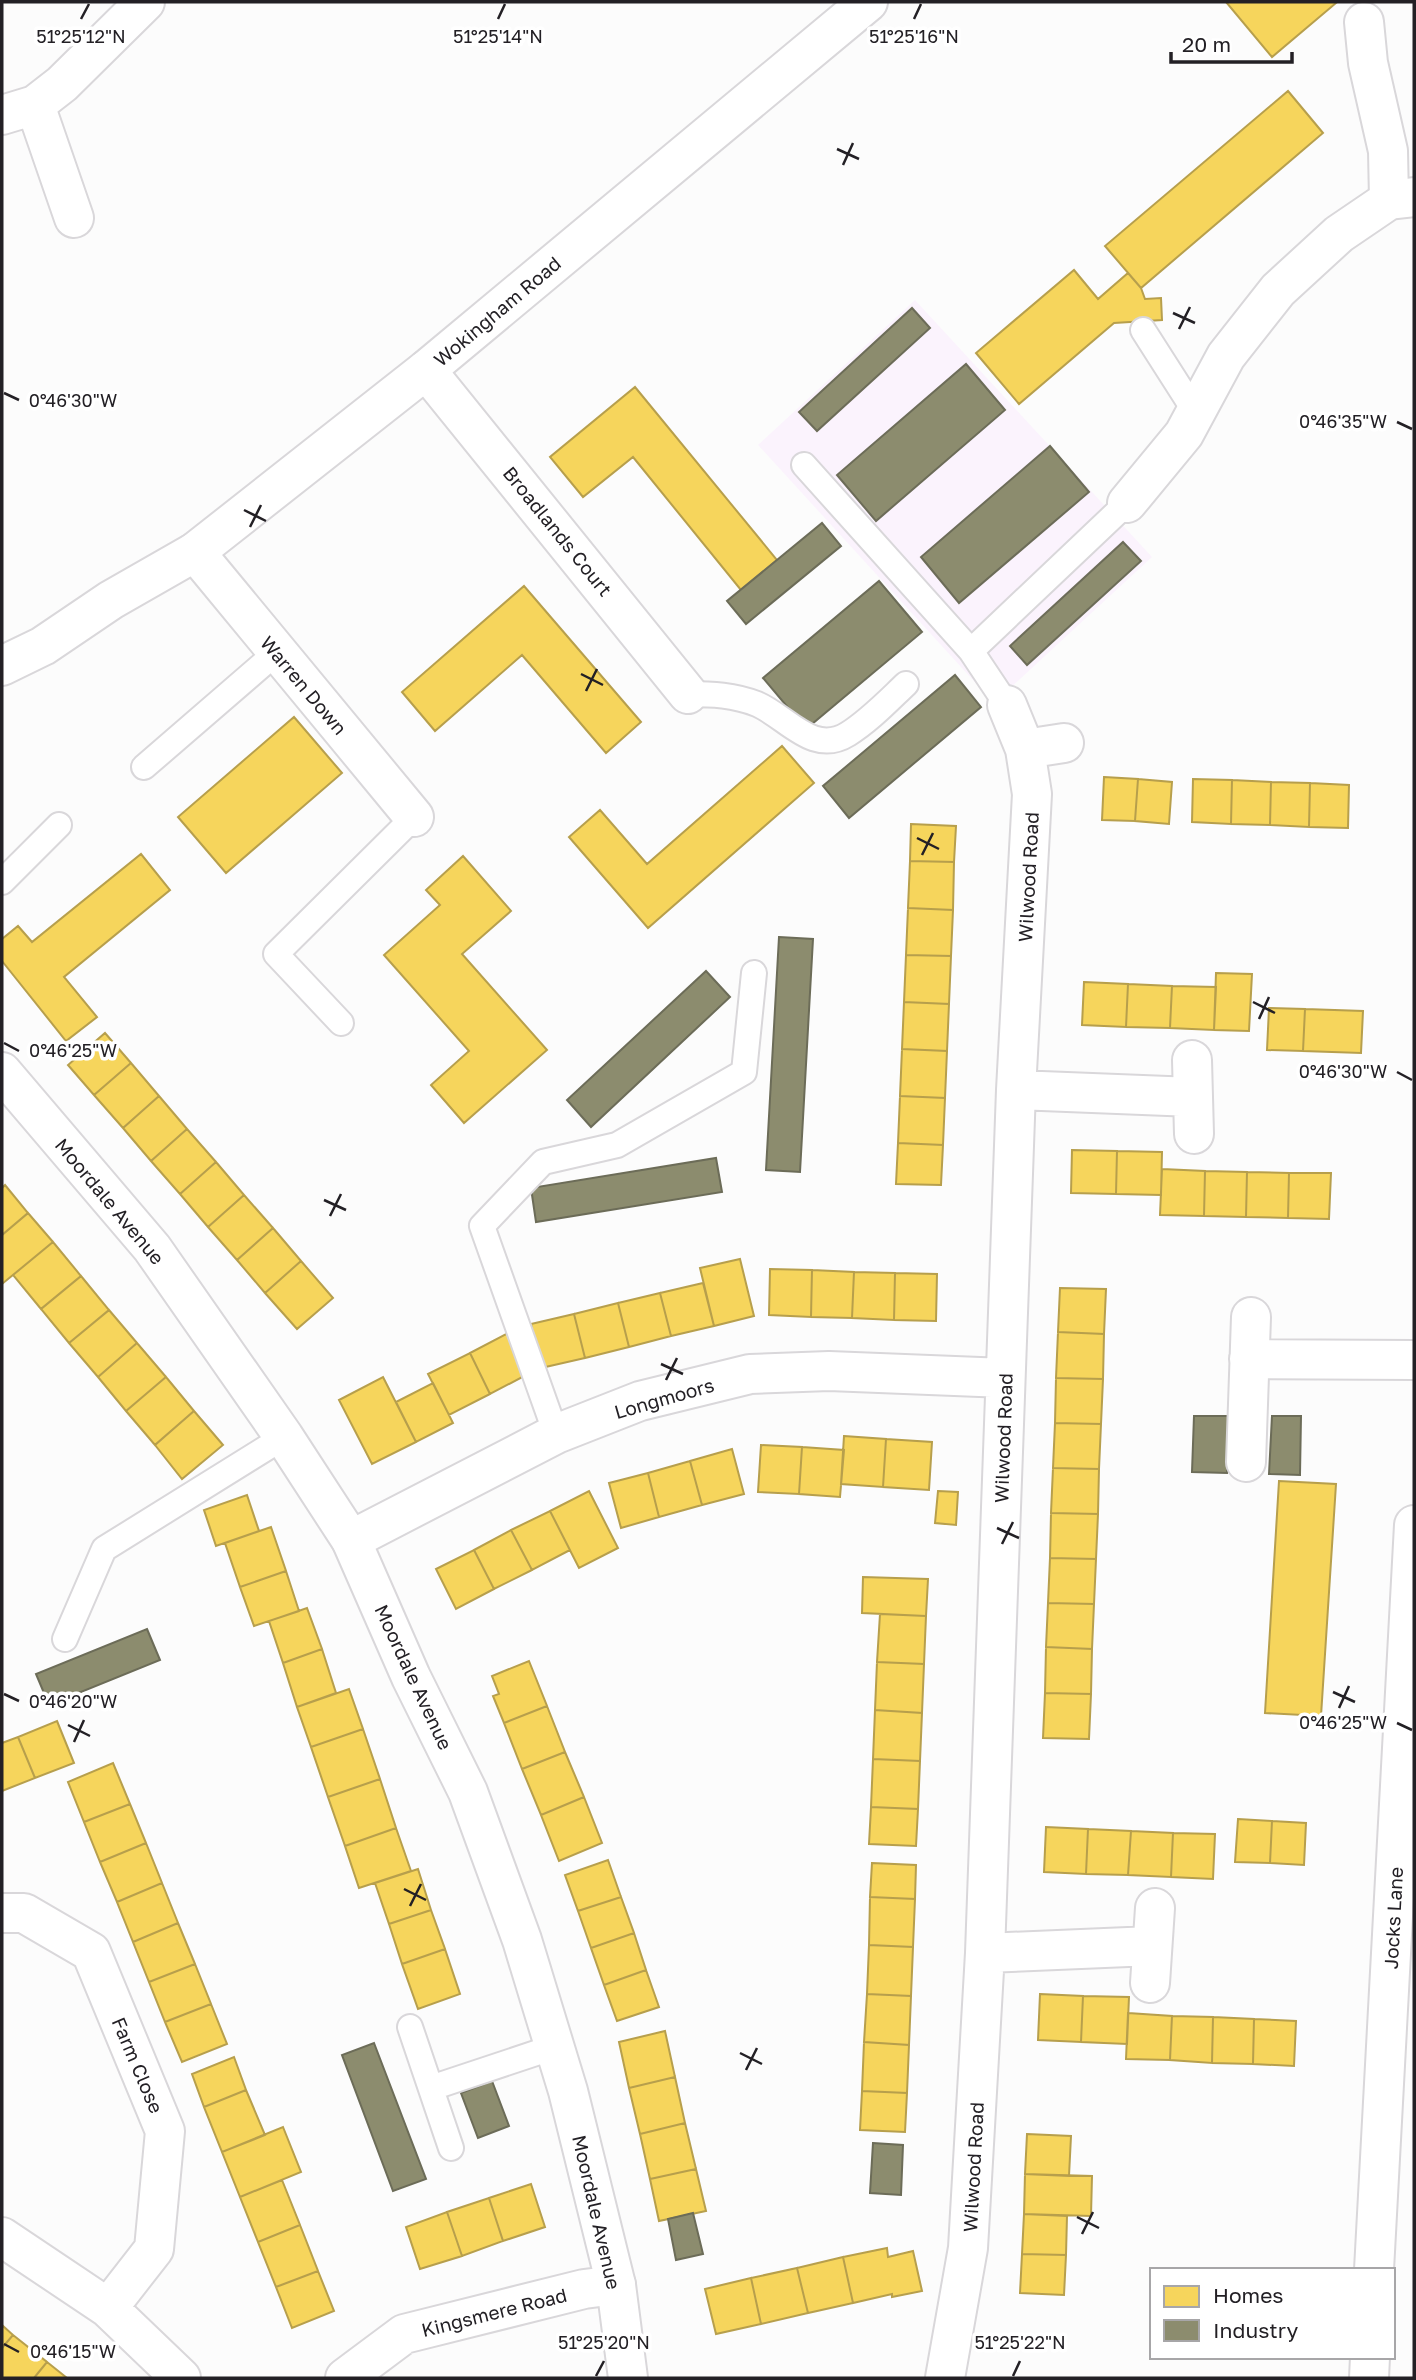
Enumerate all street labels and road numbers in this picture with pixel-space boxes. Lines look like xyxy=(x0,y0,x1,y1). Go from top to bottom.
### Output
street label: Wokingham Road xyxy=(429,251,565,371)
street label: Broadlands Court xyxy=(499,462,617,600)
street label: Warren Down xyxy=(256,631,352,739)
street label: Wilwood Road xyxy=(1013,811,1043,943)
street label: Moordale Avenue xyxy=(51,1133,169,1269)
street label: Longmoors xyxy=(612,1373,716,1423)
street label: Wilwood Road xyxy=(989,1373,1017,1503)
street label: Moordale Avenue xyxy=(370,1601,458,1753)
street label: Jocks Lane xyxy=(1379,1866,1407,1970)
street label: Farm Close xyxy=(107,2014,169,2116)
street label: Wilwood Road xyxy=(958,2101,988,2233)
street label: Moordale Avenue xyxy=(568,2133,626,2291)
street label: Kingsmere Road xyxy=(419,2283,569,2341)

